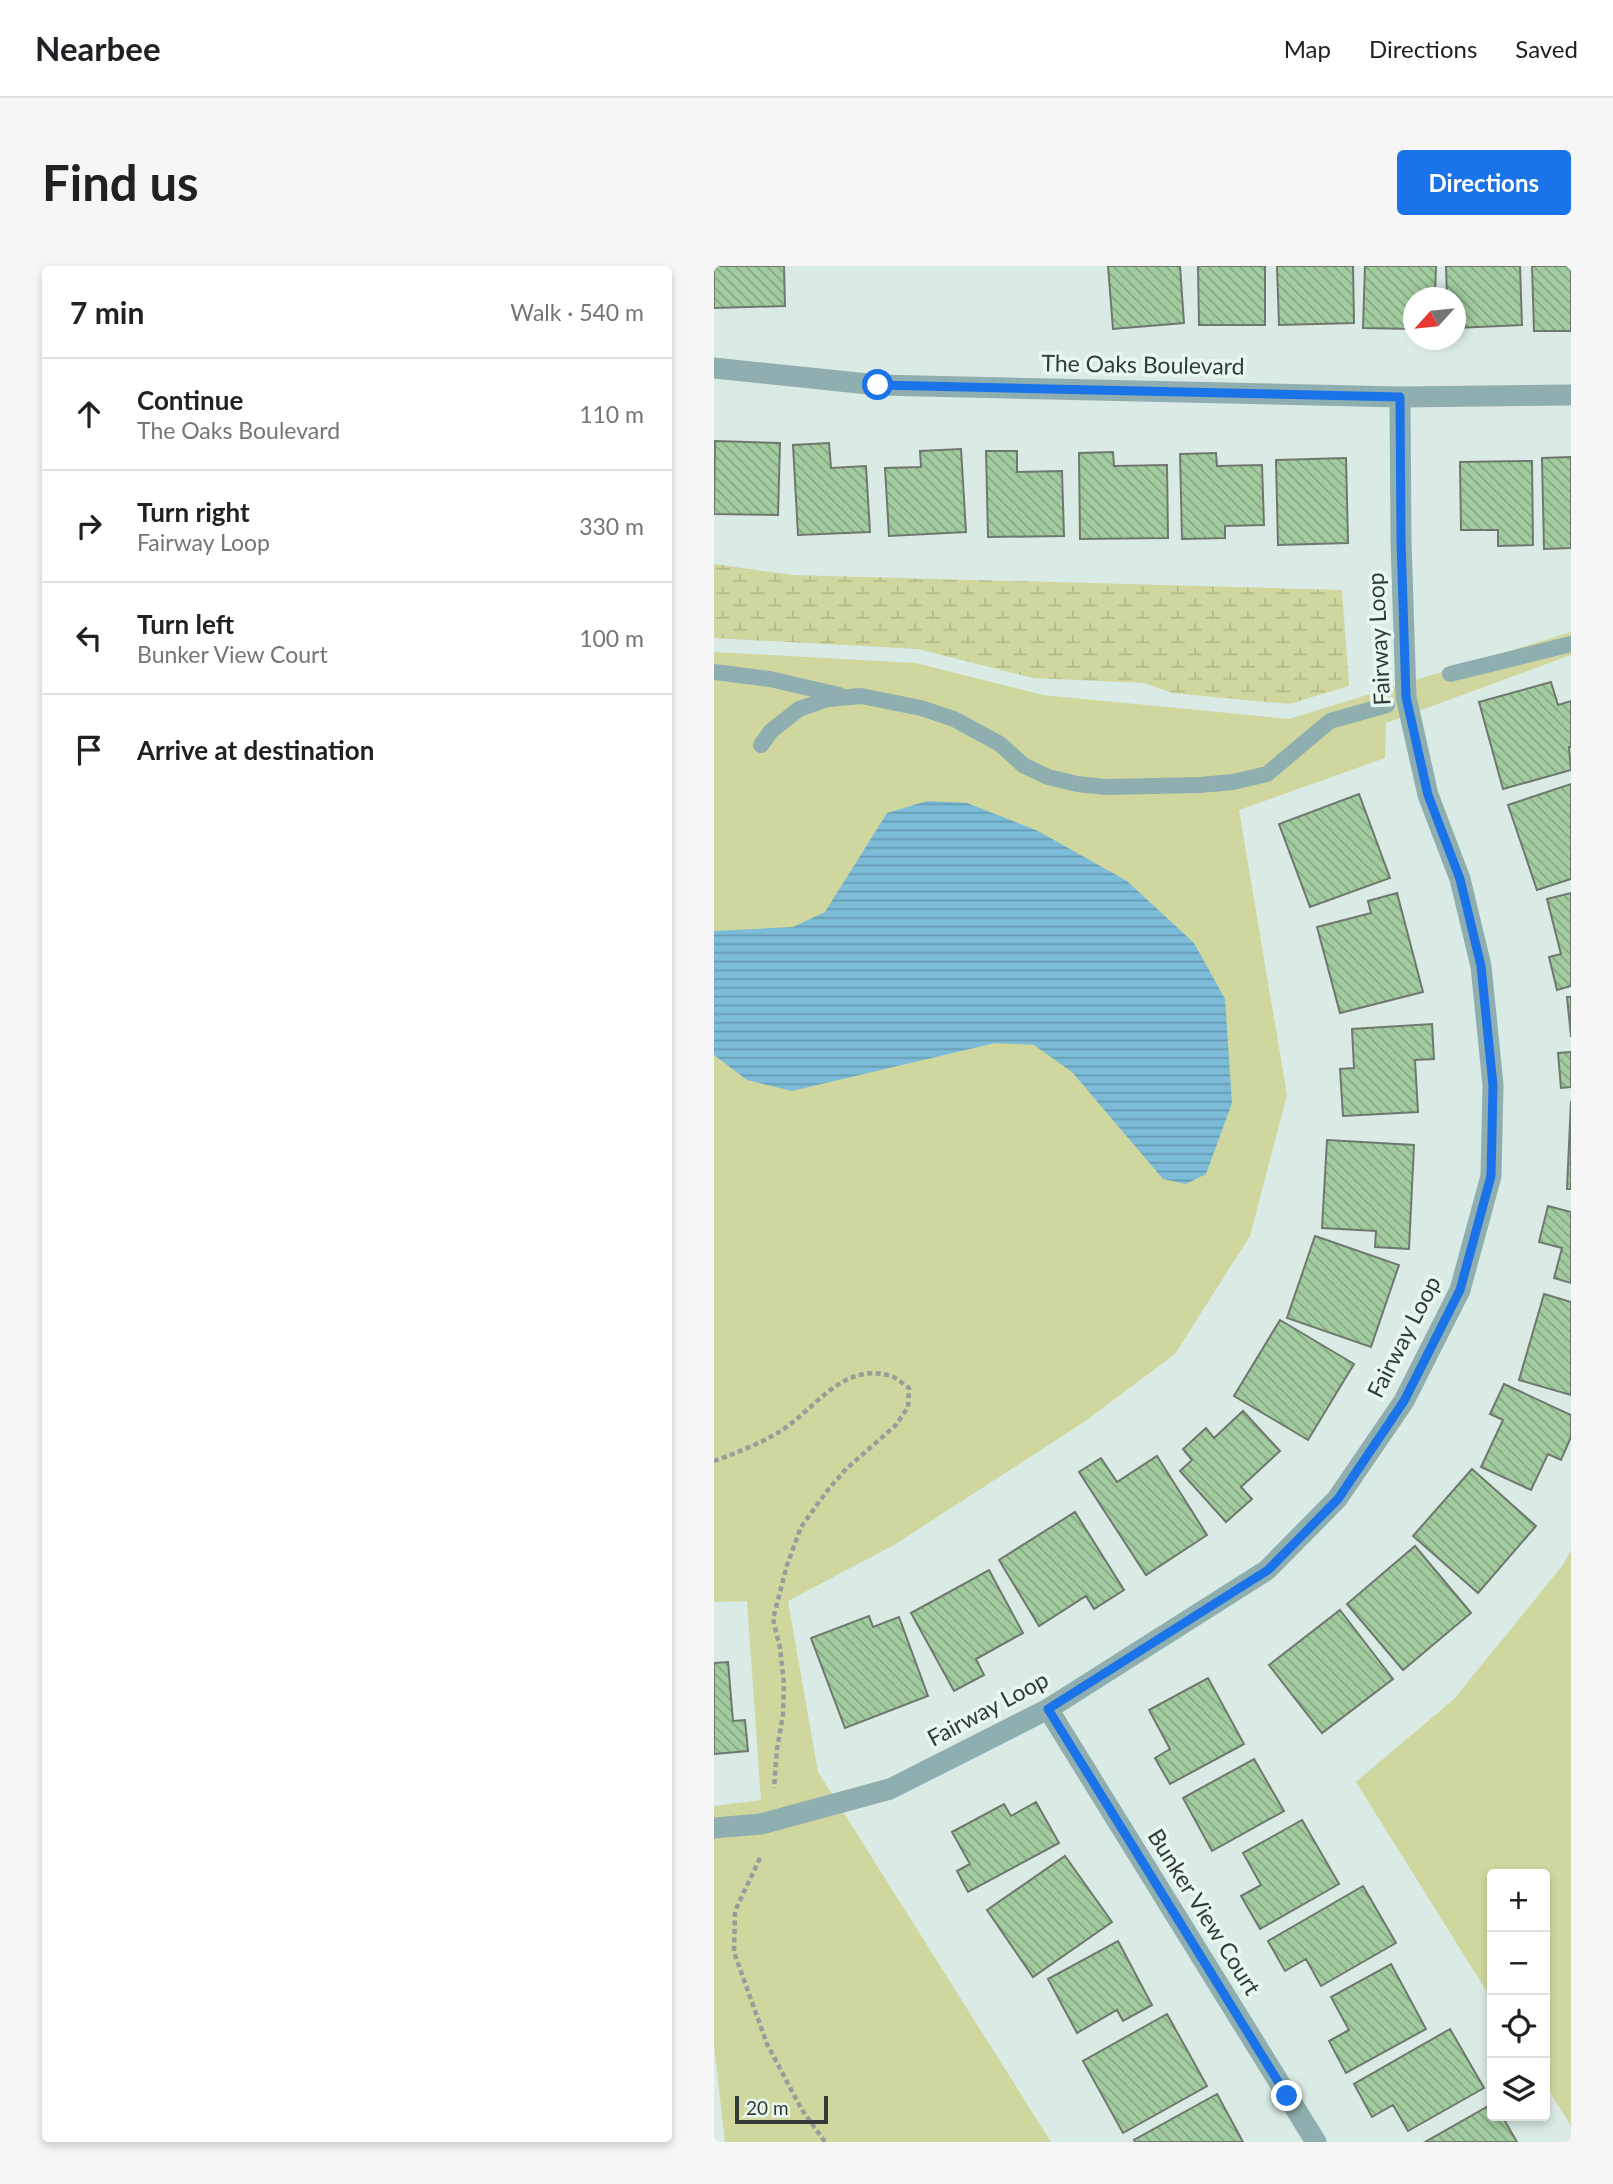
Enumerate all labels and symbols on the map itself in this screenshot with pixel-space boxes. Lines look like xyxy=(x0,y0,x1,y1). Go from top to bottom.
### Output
north arrow xyxy=(1403,287,1466,350)
street label: The Oaks Boulevard xyxy=(1041,348,1245,380)
route start xyxy=(862,369,893,400)
street label: Fairway Loop xyxy=(1361,572,1395,706)
street label: Fairway Loop xyxy=(1360,1271,1446,1402)
street label: Fairway Loop xyxy=(922,1665,1053,1752)
street label: Bunker View Court xyxy=(1142,1823,1268,2000)
route end xyxy=(1271,2080,1302,2111)
scale bar xyxy=(735,2093,828,2125)

